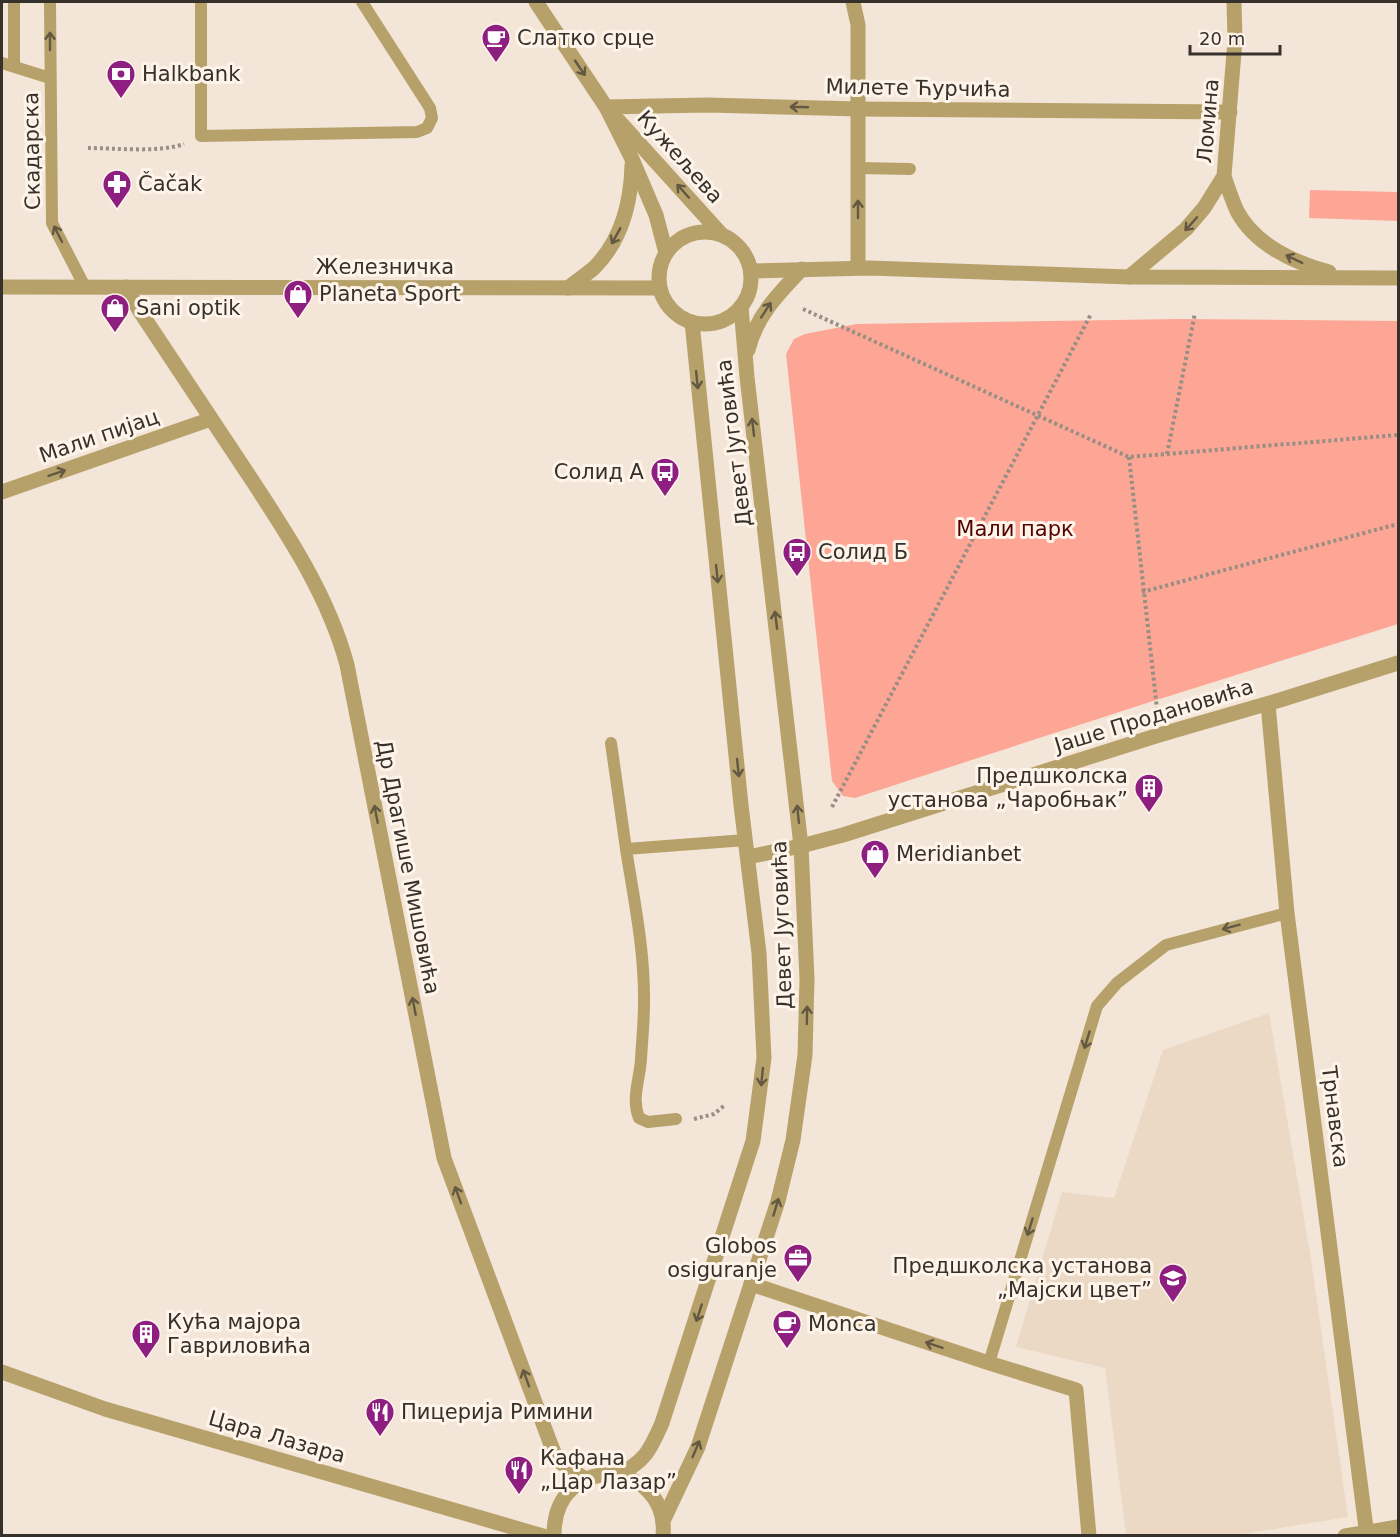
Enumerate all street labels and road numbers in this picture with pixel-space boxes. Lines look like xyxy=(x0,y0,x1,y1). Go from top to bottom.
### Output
street label: Милете Ћурчића xyxy=(825,74,1011,102)
street label: Ломина xyxy=(1192,78,1224,164)
street label: Скадарска xyxy=(19,92,45,210)
street label: Кужељева xyxy=(632,106,728,208)
street label: Железничка xyxy=(316,255,454,279)
street label: Девет Југовића xyxy=(712,358,756,528)
street label: Мали пијац xyxy=(36,404,162,468)
street label: Јаше Продановића xyxy=(1050,674,1256,758)
street label: Др Драгише Мишовића xyxy=(372,738,444,996)
street label: Девет Југовића xyxy=(767,840,797,1010)
street label: Трнавска xyxy=(1317,1064,1353,1169)
street label: Цара Лазара xyxy=(206,1406,348,1468)

